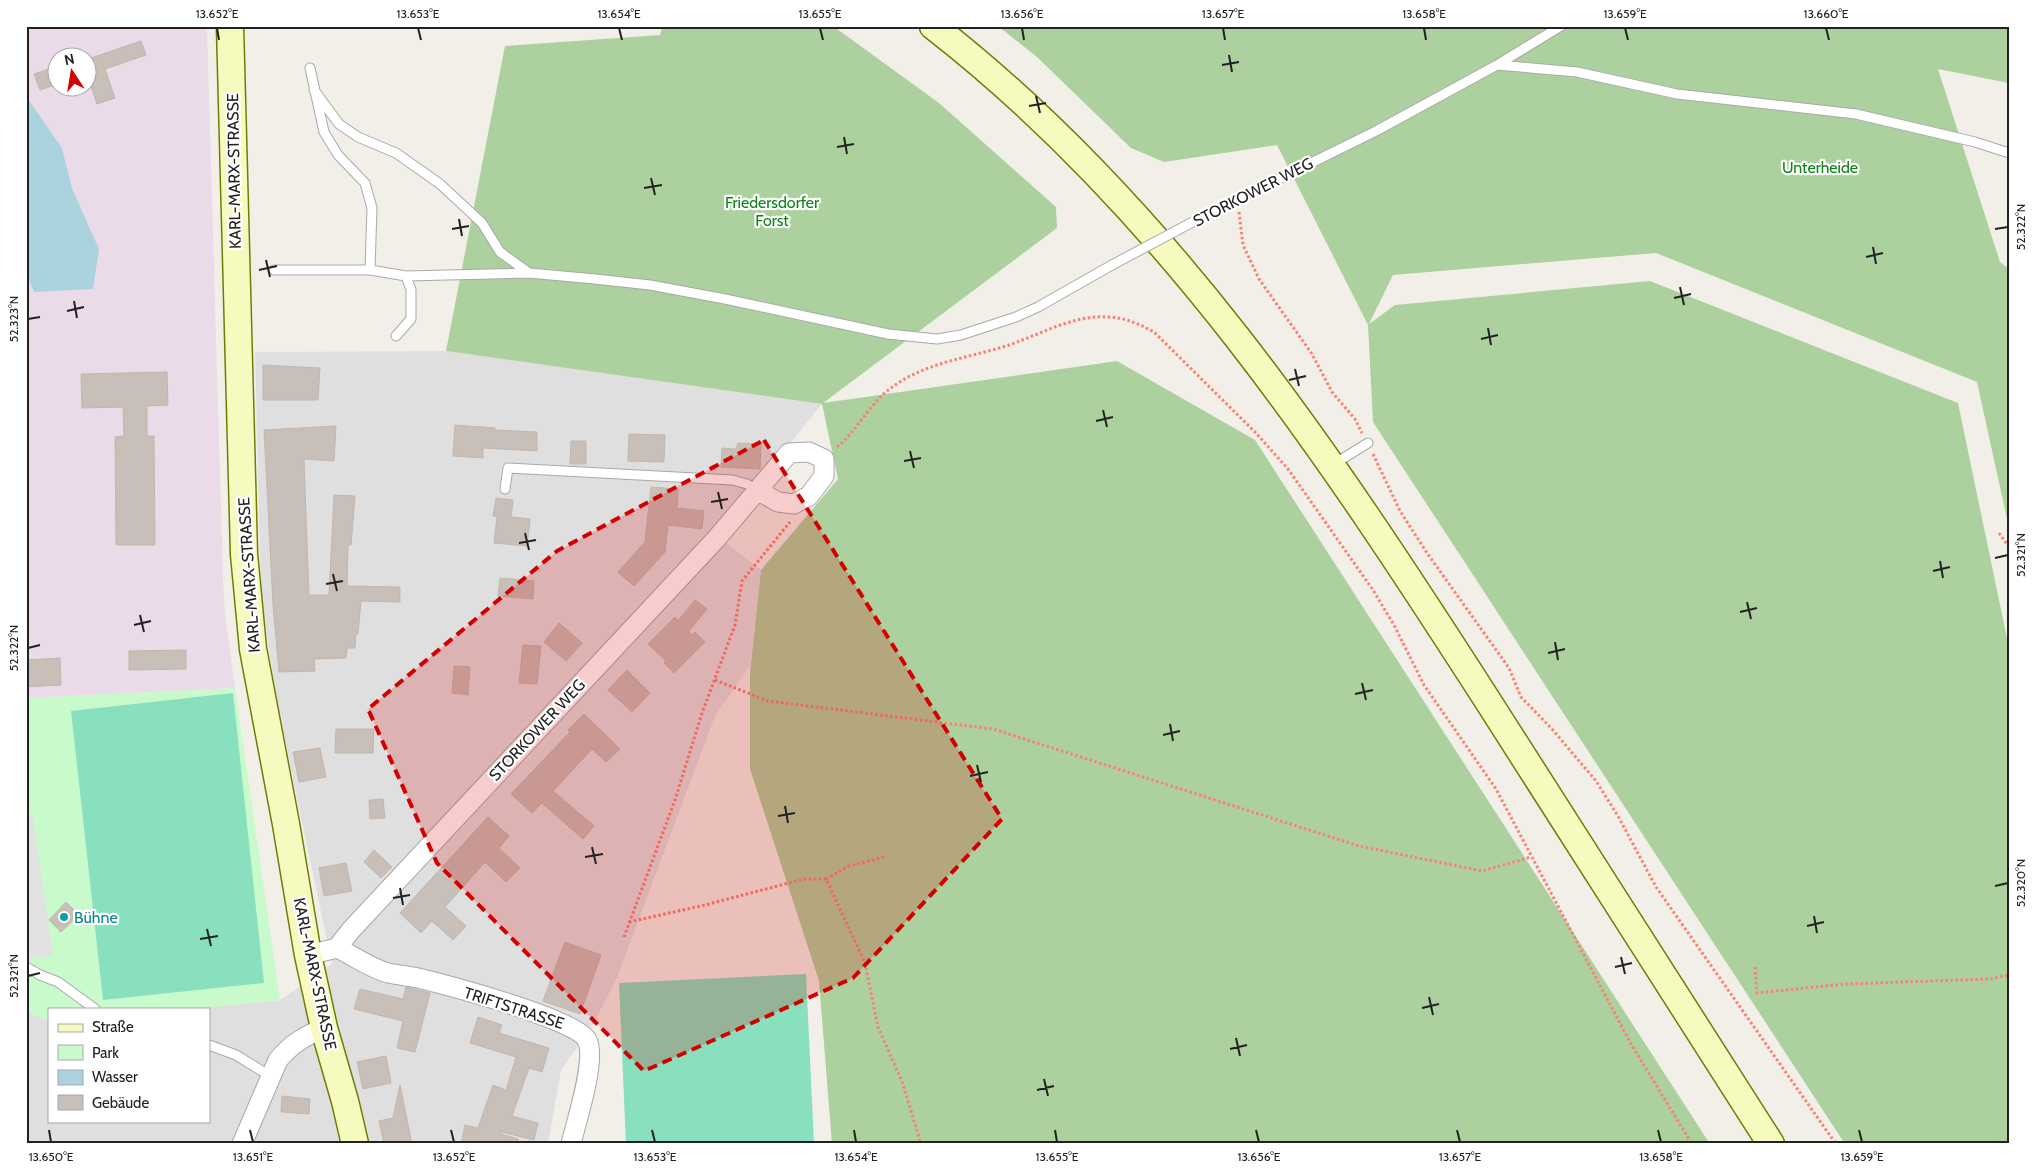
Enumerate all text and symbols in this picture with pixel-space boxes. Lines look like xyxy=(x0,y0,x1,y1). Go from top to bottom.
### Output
text: 13.652°E xyxy=(196,6,239,21)
text: 13.653°E xyxy=(397,6,440,21)
text: 13.654°E xyxy=(597,6,641,21)
text: 13.655°E xyxy=(799,6,842,21)
text: 13.656°E xyxy=(1000,6,1044,21)
text: 13.657°E xyxy=(1202,6,1245,21)
text: 13.658°E xyxy=(1402,6,1446,21)
text: 13.659°E xyxy=(1603,6,1647,21)
text: 13.660°E xyxy=(1803,6,1849,21)
north arrow xyxy=(48,48,98,98)
text: N xyxy=(63,49,76,69)
street label: KARL-MARX-STRASSE xyxy=(223,93,245,249)
street label: STORKOWER WEG xyxy=(1190,154,1316,230)
park label: Unterheide xyxy=(1782,158,1858,177)
park label: Friedersdorfer Forst xyxy=(725,193,820,230)
text: 52.322°N xyxy=(2013,204,2028,250)
text: 52.323°N xyxy=(6,296,21,342)
street label: KARL-MARX-STRASSE xyxy=(234,497,264,653)
text: 52.321°N xyxy=(2013,533,2028,577)
text: 52.322°N xyxy=(6,625,21,671)
street label: STORKOWER WEG xyxy=(485,675,589,785)
text: 52.320°N xyxy=(2013,859,2028,907)
street label: KARL-MARX-STRASSE xyxy=(290,896,341,1052)
place label: Bühne xyxy=(74,908,118,927)
marker: Bühne xyxy=(58,911,70,923)
text: 52.321°N xyxy=(6,954,21,998)
street label: TRIFTSTRASSE xyxy=(462,983,567,1033)
legend xyxy=(48,1008,210,1122)
text: Straße xyxy=(92,1018,134,1036)
text: Park xyxy=(92,1044,119,1062)
text: Wasser xyxy=(92,1068,138,1086)
text: Gebäude xyxy=(92,1094,149,1112)
text: 13.650°E xyxy=(29,1149,74,1164)
text: 13.651°E xyxy=(233,1149,273,1164)
text: 13.652°E xyxy=(433,1149,476,1164)
text: 13.653°E xyxy=(634,1149,677,1164)
text: 13.654°E xyxy=(834,1149,878,1164)
text: 13.655°E xyxy=(1036,1149,1079,1164)
text: 13.656°E xyxy=(1237,1149,1281,1164)
text: 13.657°E xyxy=(1439,1149,1482,1164)
text: 13.658°E xyxy=(1639,1149,1683,1164)
text: 13.659°E xyxy=(1840,1149,1884,1164)

